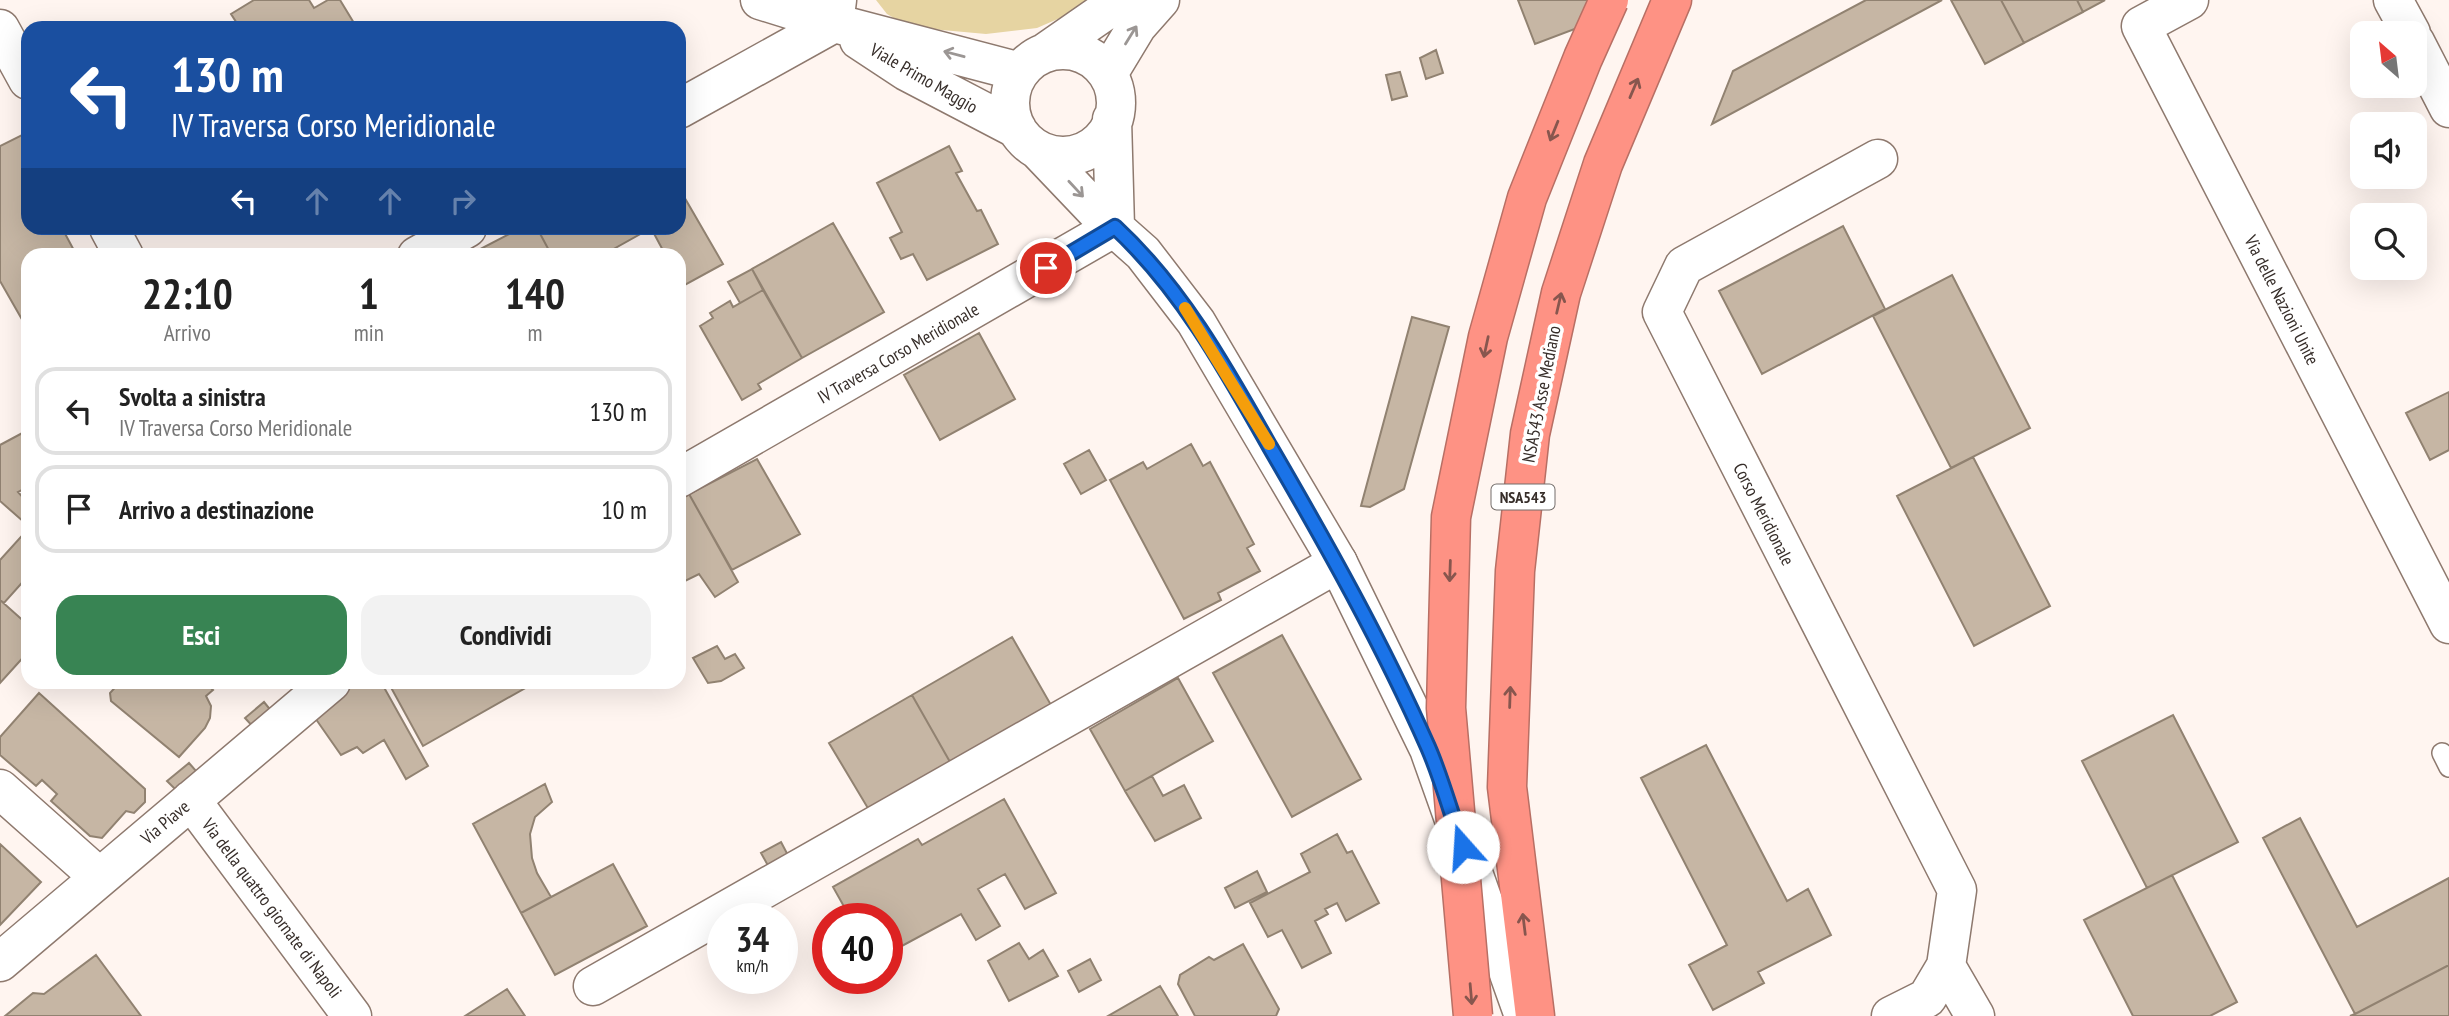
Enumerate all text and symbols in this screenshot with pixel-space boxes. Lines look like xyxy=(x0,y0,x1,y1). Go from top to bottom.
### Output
north arrow xyxy=(2350,21,2427,98)
map controls xyxy=(2350,21,2427,280)
one-way arrow xyxy=(1125,26,1139,46)
street label: Viale Primo Maggio xyxy=(865,37,982,118)
text: 130 m xyxy=(171,42,284,106)
one-way arrow xyxy=(943,46,965,59)
icon: left xyxy=(56,49,147,140)
one-way arrow xyxy=(1629,78,1642,99)
text: IV Traversa Corso Meridionale xyxy=(171,104,496,146)
button: sound xyxy=(2350,112,2427,189)
one-way arrow xyxy=(1546,119,1559,141)
one-way arrow xyxy=(1068,180,1085,197)
icon: left xyxy=(225,182,263,220)
icon: ahead xyxy=(298,182,336,220)
icon: ahead xyxy=(371,182,409,220)
icon: right xyxy=(444,182,482,220)
button: search xyxy=(2350,203,2427,280)
street label: Via delle Nazioni Unite xyxy=(2239,231,2325,369)
pin xyxy=(1016,238,1076,298)
icon: arrive xyxy=(1027,249,1065,287)
text: 22:10 xyxy=(142,266,233,321)
text: 1 xyxy=(359,266,379,321)
text: 140 xyxy=(505,266,565,321)
one-way arrow xyxy=(1553,292,1566,315)
street label: IV Traversa Corso Meridionale xyxy=(813,297,983,409)
text: Arrivo xyxy=(164,318,211,347)
text: min xyxy=(354,318,384,347)
text: m xyxy=(527,318,542,347)
street label: NSA543 Asse Mediano xyxy=(1516,323,1566,464)
one-way arrow xyxy=(1478,335,1492,358)
text: Svolta a sinistra xyxy=(119,380,266,413)
icon: left xyxy=(60,392,98,430)
text: 130 m xyxy=(589,395,647,428)
text: IV Traversa Corso Meridionale xyxy=(119,413,352,442)
street label: Corso Meridionale xyxy=(1728,459,1800,569)
road number: NSA543 xyxy=(1492,484,1554,510)
icon: arrive xyxy=(60,490,98,528)
text: Arrivo a destinazione xyxy=(119,493,314,526)
text: 10 m xyxy=(601,493,647,526)
one-way arrow xyxy=(1443,560,1456,583)
button: Esci xyxy=(56,595,347,675)
button: Condividi xyxy=(361,595,651,675)
one-way arrow xyxy=(1504,686,1517,709)
street label: Via Piave xyxy=(135,795,194,850)
position arrow xyxy=(1426,810,1500,884)
street label: Via della quattro giornate di Napoli xyxy=(196,813,347,1002)
speed limit sign: 40 xyxy=(812,903,903,994)
one-way arrow xyxy=(1517,913,1530,936)
text: 34 xyxy=(736,916,769,962)
text: km/h xyxy=(737,954,768,977)
one-way arrow xyxy=(1465,982,1478,1005)

